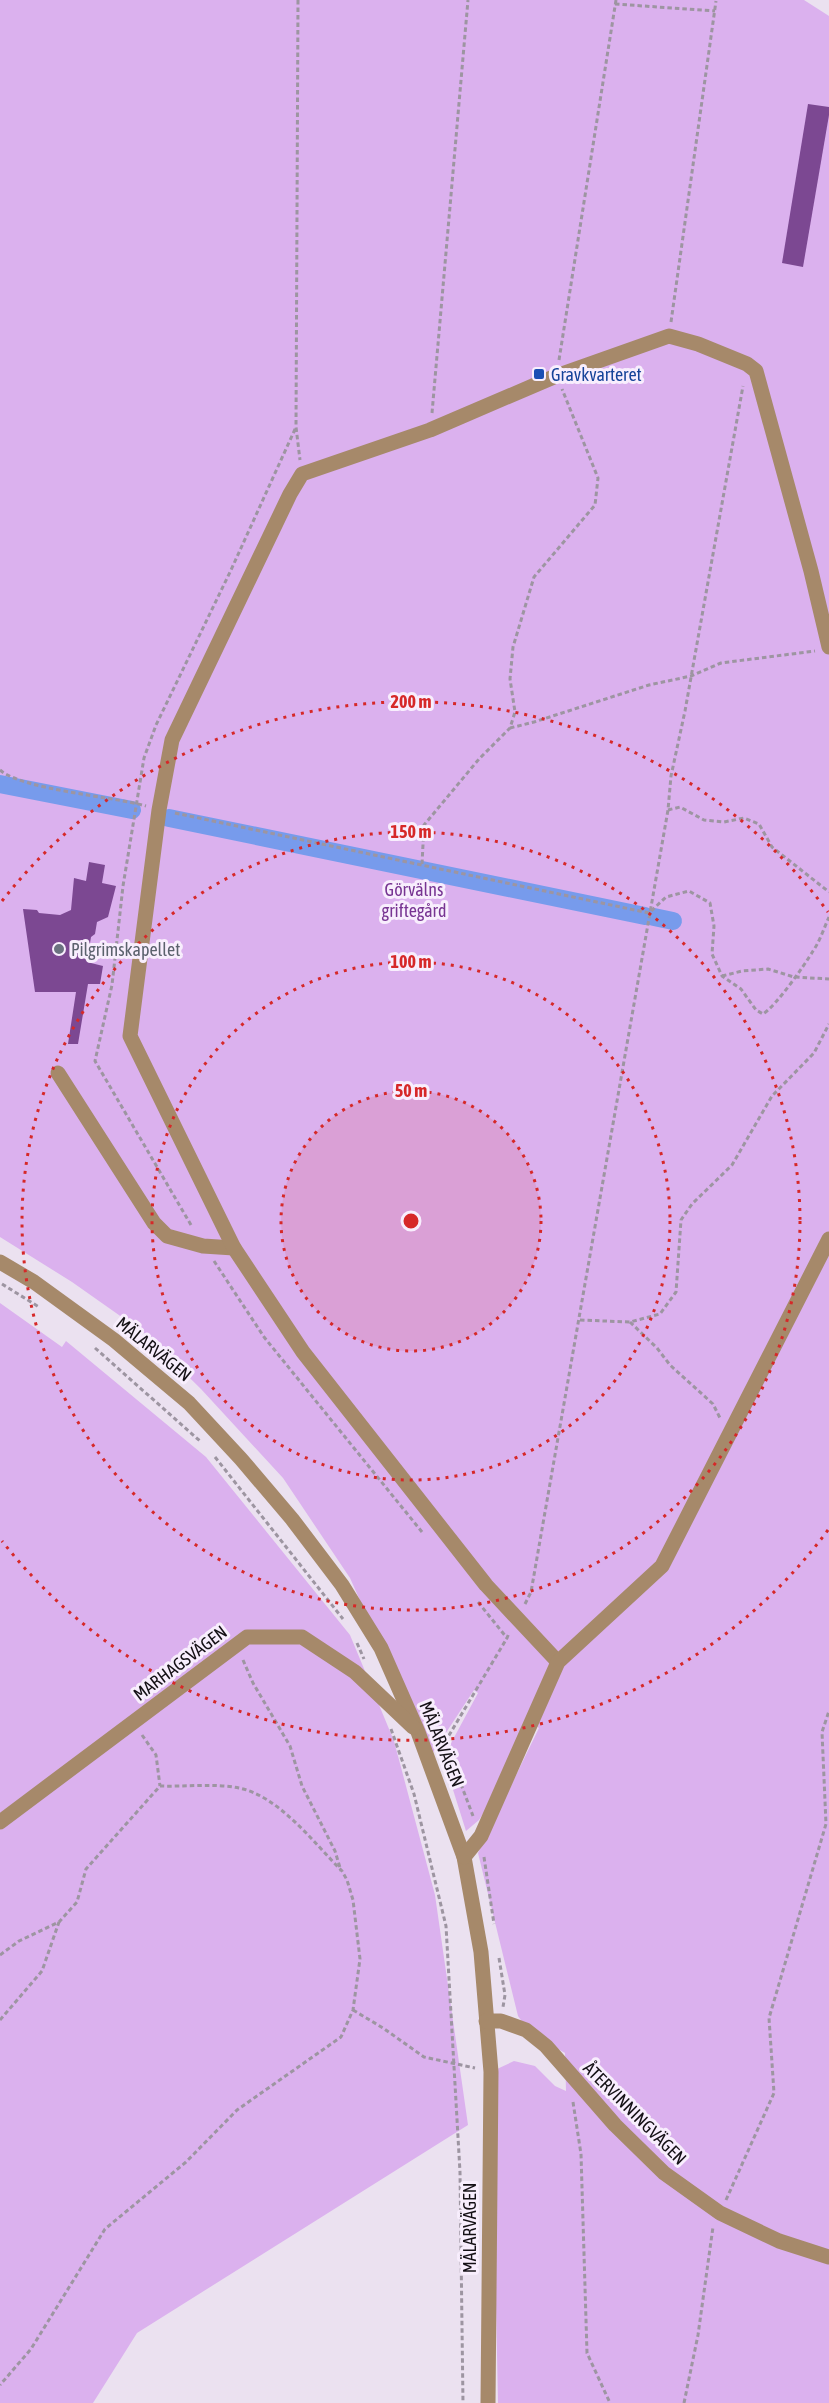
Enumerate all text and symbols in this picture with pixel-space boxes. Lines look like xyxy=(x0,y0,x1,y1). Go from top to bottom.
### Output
place label: Gravkvarteret xyxy=(551,364,642,385)
marker: Gravkvarteret xyxy=(532,367,546,381)
text: 200 m xyxy=(391,691,431,712)
text: 150 m xyxy=(391,821,431,842)
park label: Görvälns griftegård xyxy=(382,879,446,921)
place label: Pilgrimskapellet xyxy=(71,939,180,960)
marker: Pilgrimskapellet xyxy=(52,942,66,956)
text: 100 m xyxy=(391,951,431,972)
text: 50 m xyxy=(395,1080,427,1101)
centre of rings xyxy=(401,1211,421,1231)
street label: MÄLARVÄGEN xyxy=(112,1312,196,1386)
street label: MARHAGSVÄGEN xyxy=(129,1621,231,1705)
street label: MÄLARVÄGEN xyxy=(415,1698,469,1790)
street label: ÅTERVINNINGVÄGEN xyxy=(579,2057,691,2169)
street label: MÄLARVÄGEN xyxy=(459,2183,480,2273)

